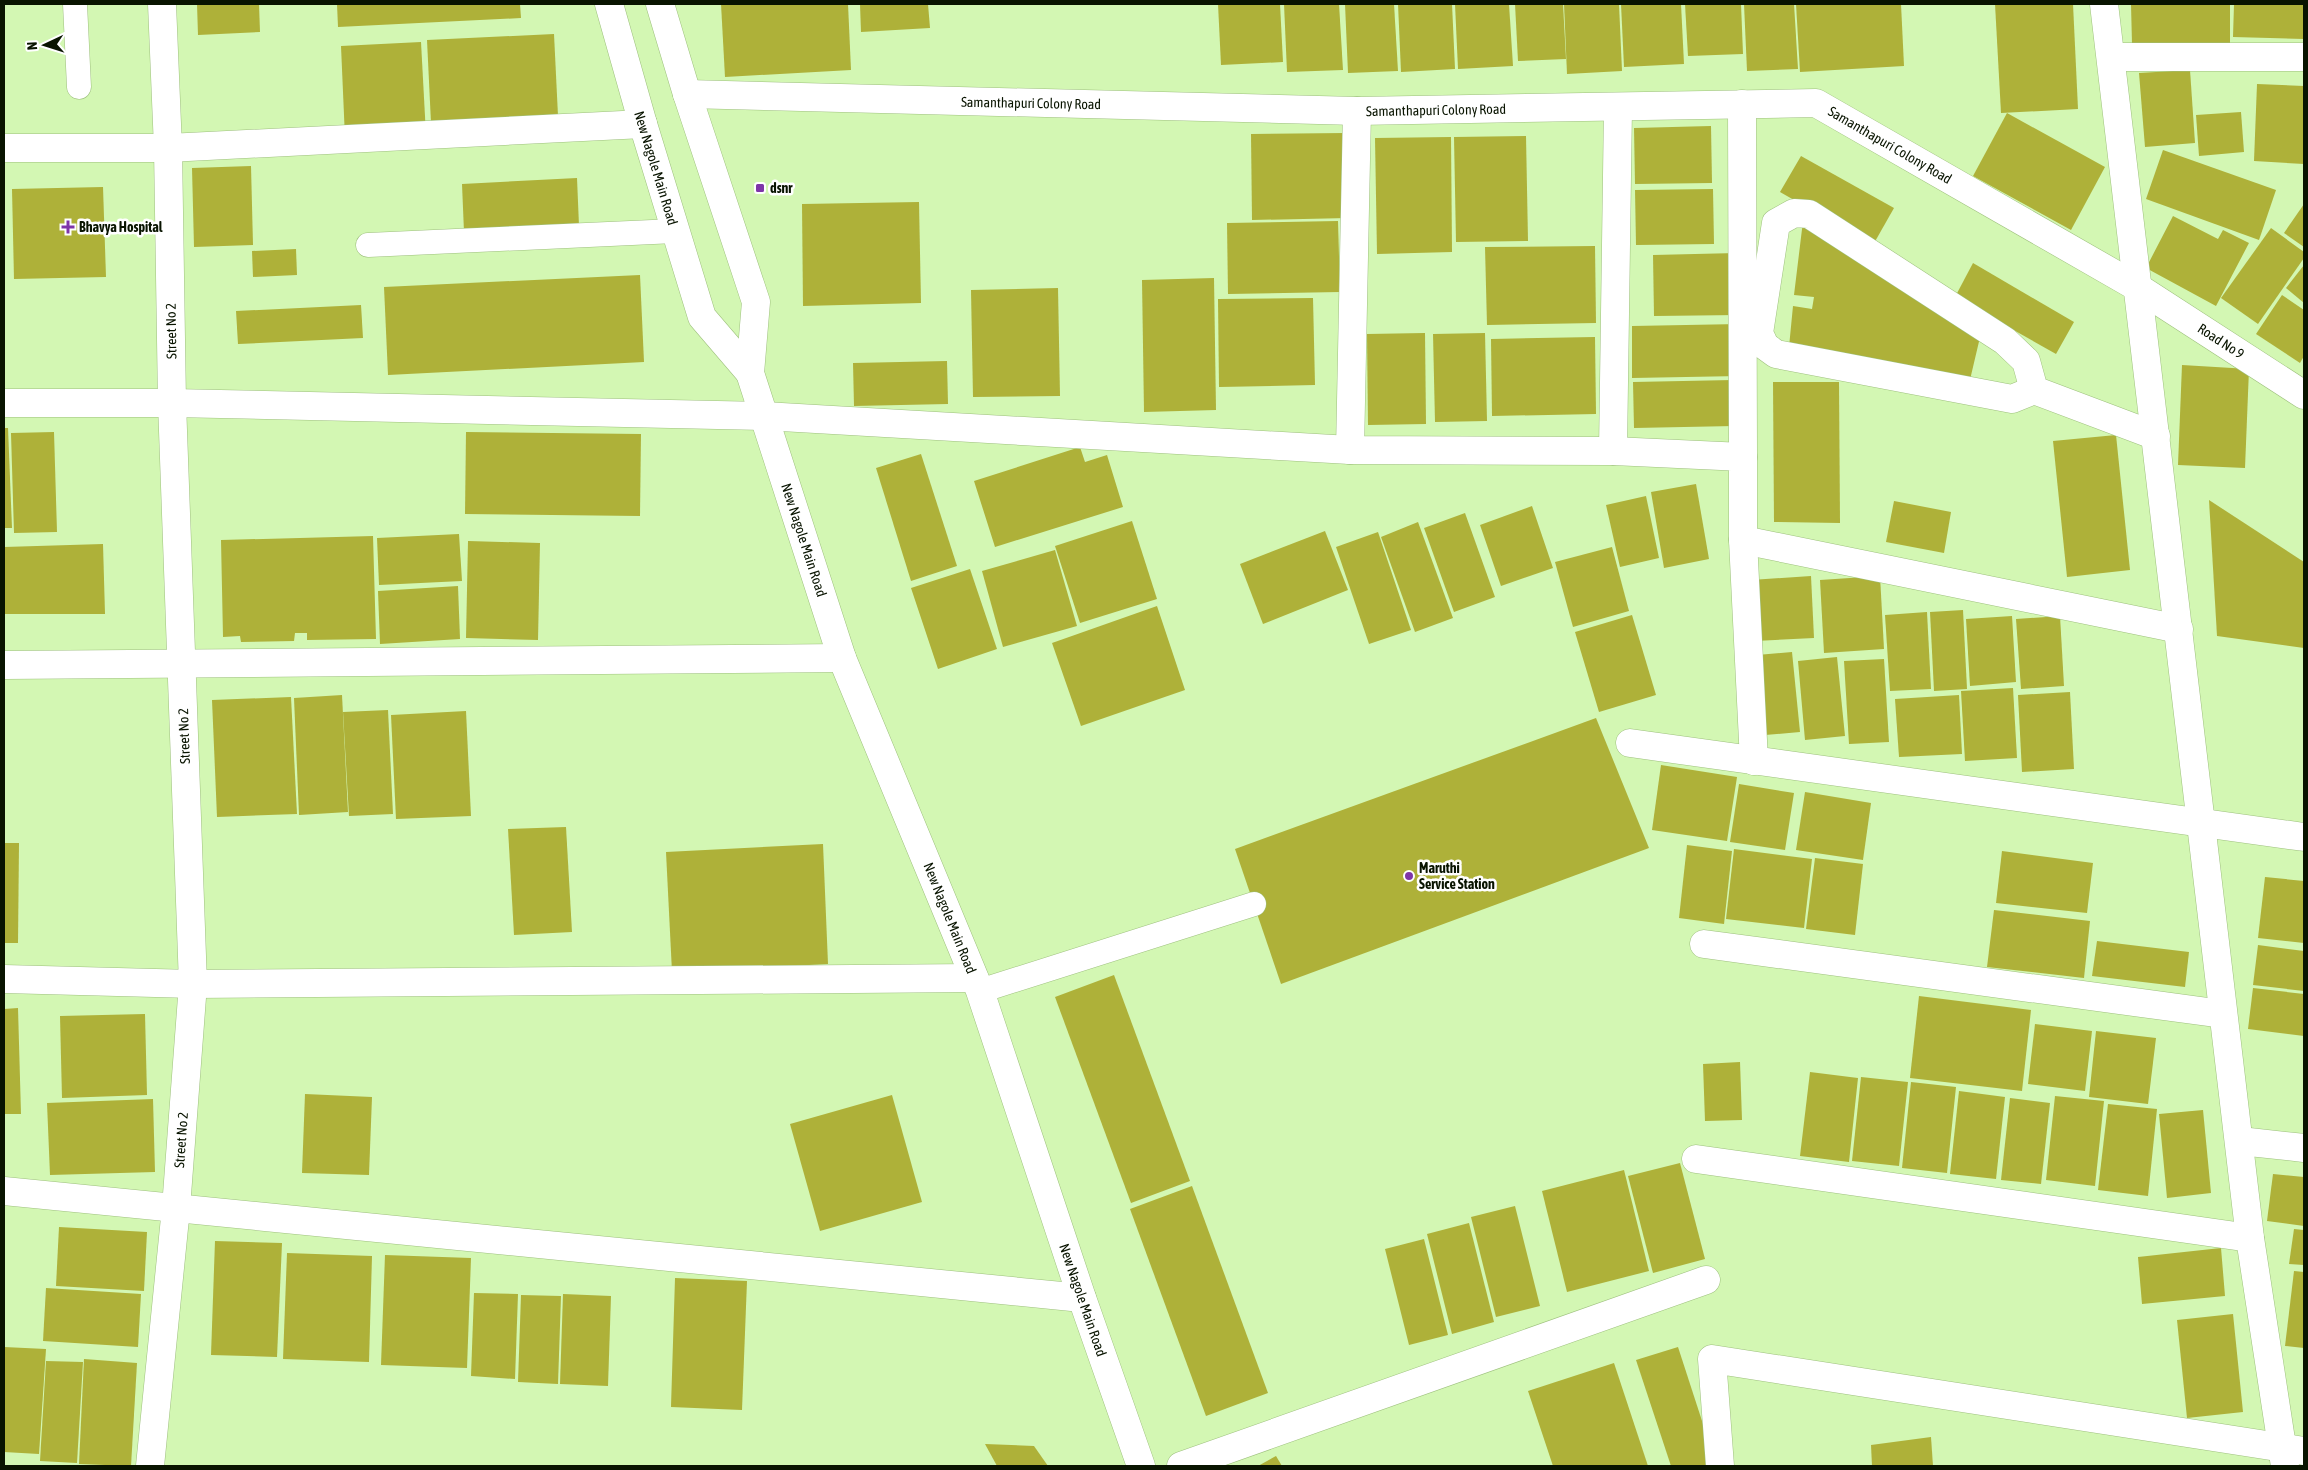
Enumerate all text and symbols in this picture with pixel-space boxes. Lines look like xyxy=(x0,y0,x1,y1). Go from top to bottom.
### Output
north arrow xyxy=(20,20,70,70)
text: N xyxy=(24,41,40,51)
street label: Samanthapuri Colony Road xyxy=(961,94,1101,112)
street label: Samanthapuri Colony Road xyxy=(1366,101,1506,119)
street label: Samanthapuri Colony Road xyxy=(1825,103,1955,187)
street label: New Nagole Main Road xyxy=(631,109,681,227)
place label: dsnr xyxy=(770,180,793,196)
marker: dsnr xyxy=(754,182,766,194)
place label: Bhavya Hospital xyxy=(79,219,163,235)
marker: Bhavya Hospital xyxy=(61,220,75,234)
street label: Street No 2 xyxy=(163,303,179,359)
street label: Road No 9 xyxy=(2195,320,2247,362)
street label: New Nagole Main Road xyxy=(778,481,830,599)
street label: Street No 2 xyxy=(175,708,193,764)
street label: New Nagole Main Road xyxy=(920,860,980,976)
place label: Maruthi Service Station xyxy=(1419,860,1495,892)
marker: Maruthi Service Station xyxy=(1403,870,1415,882)
street label: Street No 2 xyxy=(171,1112,191,1168)
street label: New Nagole Main Road xyxy=(1056,1241,1110,1359)

